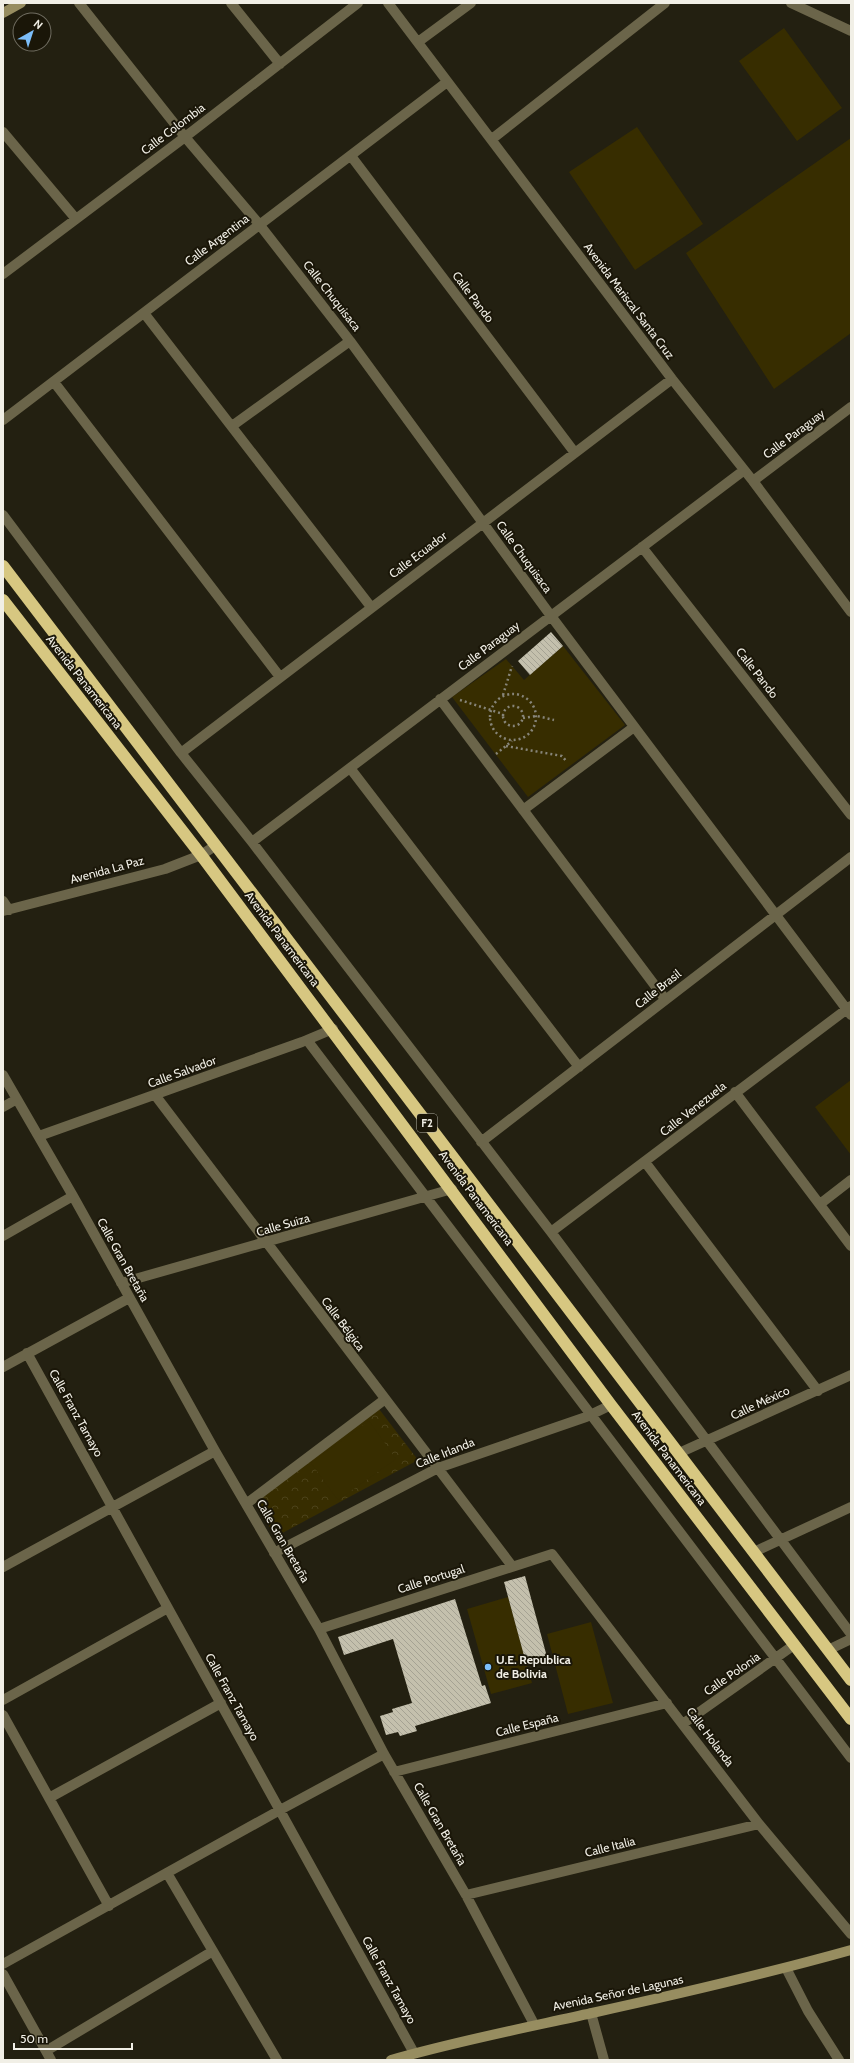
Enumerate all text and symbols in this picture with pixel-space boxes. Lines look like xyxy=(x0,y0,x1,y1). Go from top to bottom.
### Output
north arrow xyxy=(12,12,52,52)
text: N xyxy=(31,16,46,32)
street label: Calle Colombia xyxy=(138,100,208,158)
street label: Calle Argentina xyxy=(182,210,252,269)
street label: Avenida Mariscal Santa Cruz xyxy=(581,240,678,362)
street label: Calle Chuquisaca xyxy=(300,257,365,334)
street label: Calle Pando xyxy=(449,268,498,325)
street label: Calle Paraguay xyxy=(760,406,828,462)
street label: Calle Chuquisaca xyxy=(493,518,556,596)
street label: Calle Ecuador xyxy=(386,528,450,581)
street label: Calle Paraguay xyxy=(455,618,523,674)
street label: Avenida Panamericana xyxy=(43,632,126,732)
street label: Calle Pando xyxy=(733,644,782,701)
street label: Avenida La Paz xyxy=(68,852,146,887)
street label: Avenida Panamericana xyxy=(242,888,323,989)
street label: Calle Brasil xyxy=(632,966,684,1011)
street label: Calle Salvador xyxy=(146,1052,218,1091)
street label: Calle Venezuela xyxy=(657,1078,729,1139)
road number: F2 xyxy=(417,1114,437,1132)
street label: Avenida Panamericana xyxy=(436,1147,517,1248)
street label: Calle Suiza xyxy=(254,1210,311,1239)
street label: Calle Gran Bretaña xyxy=(94,1215,153,1305)
street label: Calle Bélgica xyxy=(318,1294,369,1354)
street label: Calle Franz Tamayo xyxy=(46,1366,107,1460)
street label: Calle México xyxy=(728,1382,792,1423)
street label: Avenida Panamericana xyxy=(629,1407,710,1508)
street label: Calle Irlanda xyxy=(413,1434,477,1471)
street label: Calle Gran Bretaña xyxy=(254,1496,313,1585)
street label: Calle Portugal xyxy=(395,1561,466,1596)
street label: Calle Polonia xyxy=(701,1649,763,1698)
street label: Calle Franz Tamayo xyxy=(202,1650,263,1744)
place label: U.E. Republica de Bolivia xyxy=(496,1652,571,1681)
marker: U.E. Republica de Bolivia xyxy=(483,1662,493,1672)
street label: Calle Holanda xyxy=(683,1704,738,1769)
street label: Calle España xyxy=(494,1709,560,1740)
street label: Calle Gran Bretaña xyxy=(411,1779,470,1868)
street label: Calle Italia xyxy=(583,1833,637,1860)
street label: Calle Franz Tamayo xyxy=(359,1933,420,2027)
street label: Avenida Señor de Lagunas xyxy=(551,1971,685,2014)
scale bar xyxy=(14,2025,132,2051)
text: 50 m xyxy=(20,2031,48,2046)

